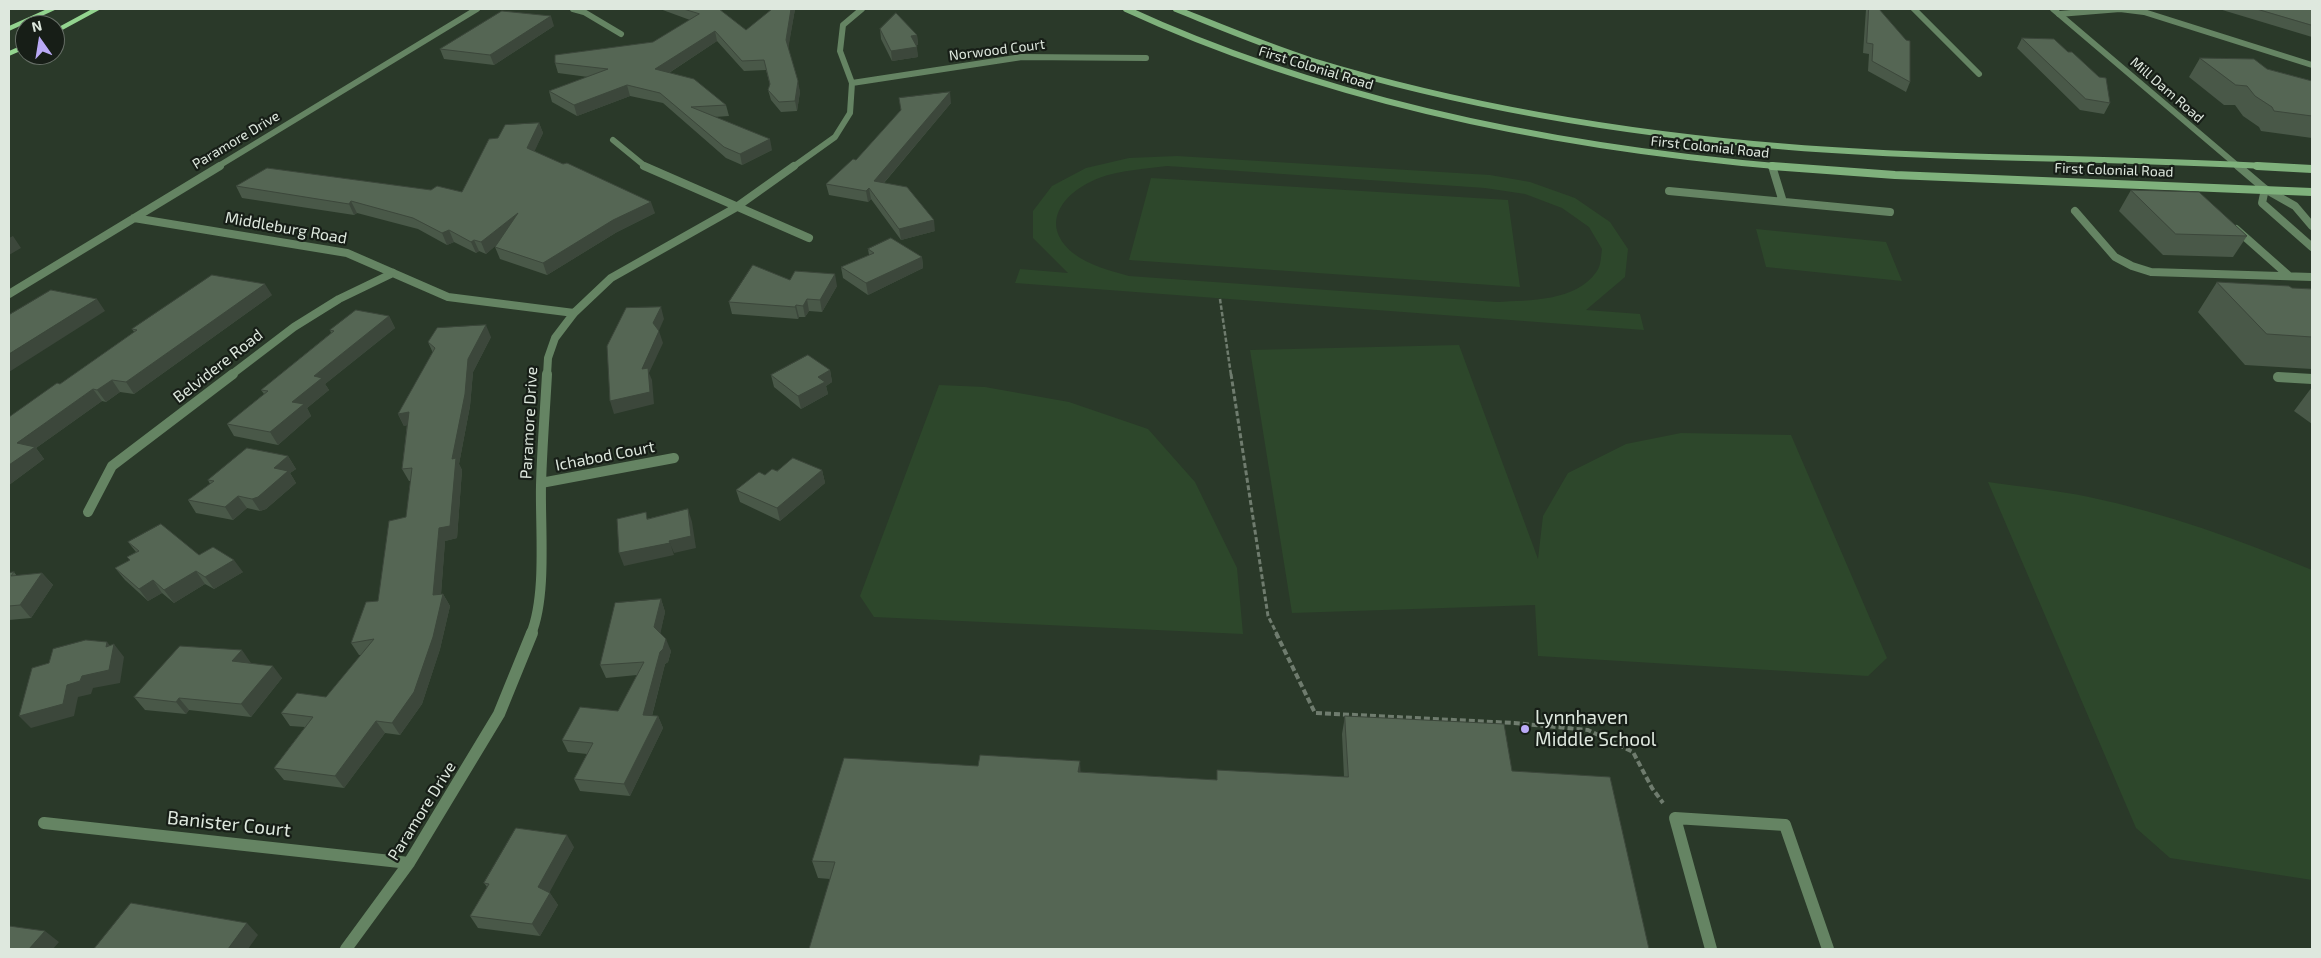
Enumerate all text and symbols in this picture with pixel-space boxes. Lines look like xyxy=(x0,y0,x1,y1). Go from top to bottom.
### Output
north arrow xyxy=(15,15,65,65)
text: N xyxy=(30,16,44,35)
street label: Norwood Court xyxy=(948,36,1046,64)
street label: First Colonial Road xyxy=(1257,43,1375,93)
street label: Mill Dam Road xyxy=(2127,54,2207,126)
street label: Paramore Drive xyxy=(189,107,283,173)
street label: First Colonial Road xyxy=(1650,132,1770,162)
street label: First Colonial Road xyxy=(2054,160,2174,180)
street label: Middleburg Road xyxy=(223,208,349,248)
street label: Belvidere Road xyxy=(169,325,267,407)
street label: Paramore Drive xyxy=(516,366,542,480)
street label: Ichabod Court xyxy=(554,437,656,475)
place label: Lynnhaven Middle School xyxy=(1535,707,1656,751)
marker: Lynnhaven Middle School xyxy=(1519,723,1531,735)
street label: Paramore Drive xyxy=(384,758,460,864)
street label: Banister Court xyxy=(166,806,292,842)

